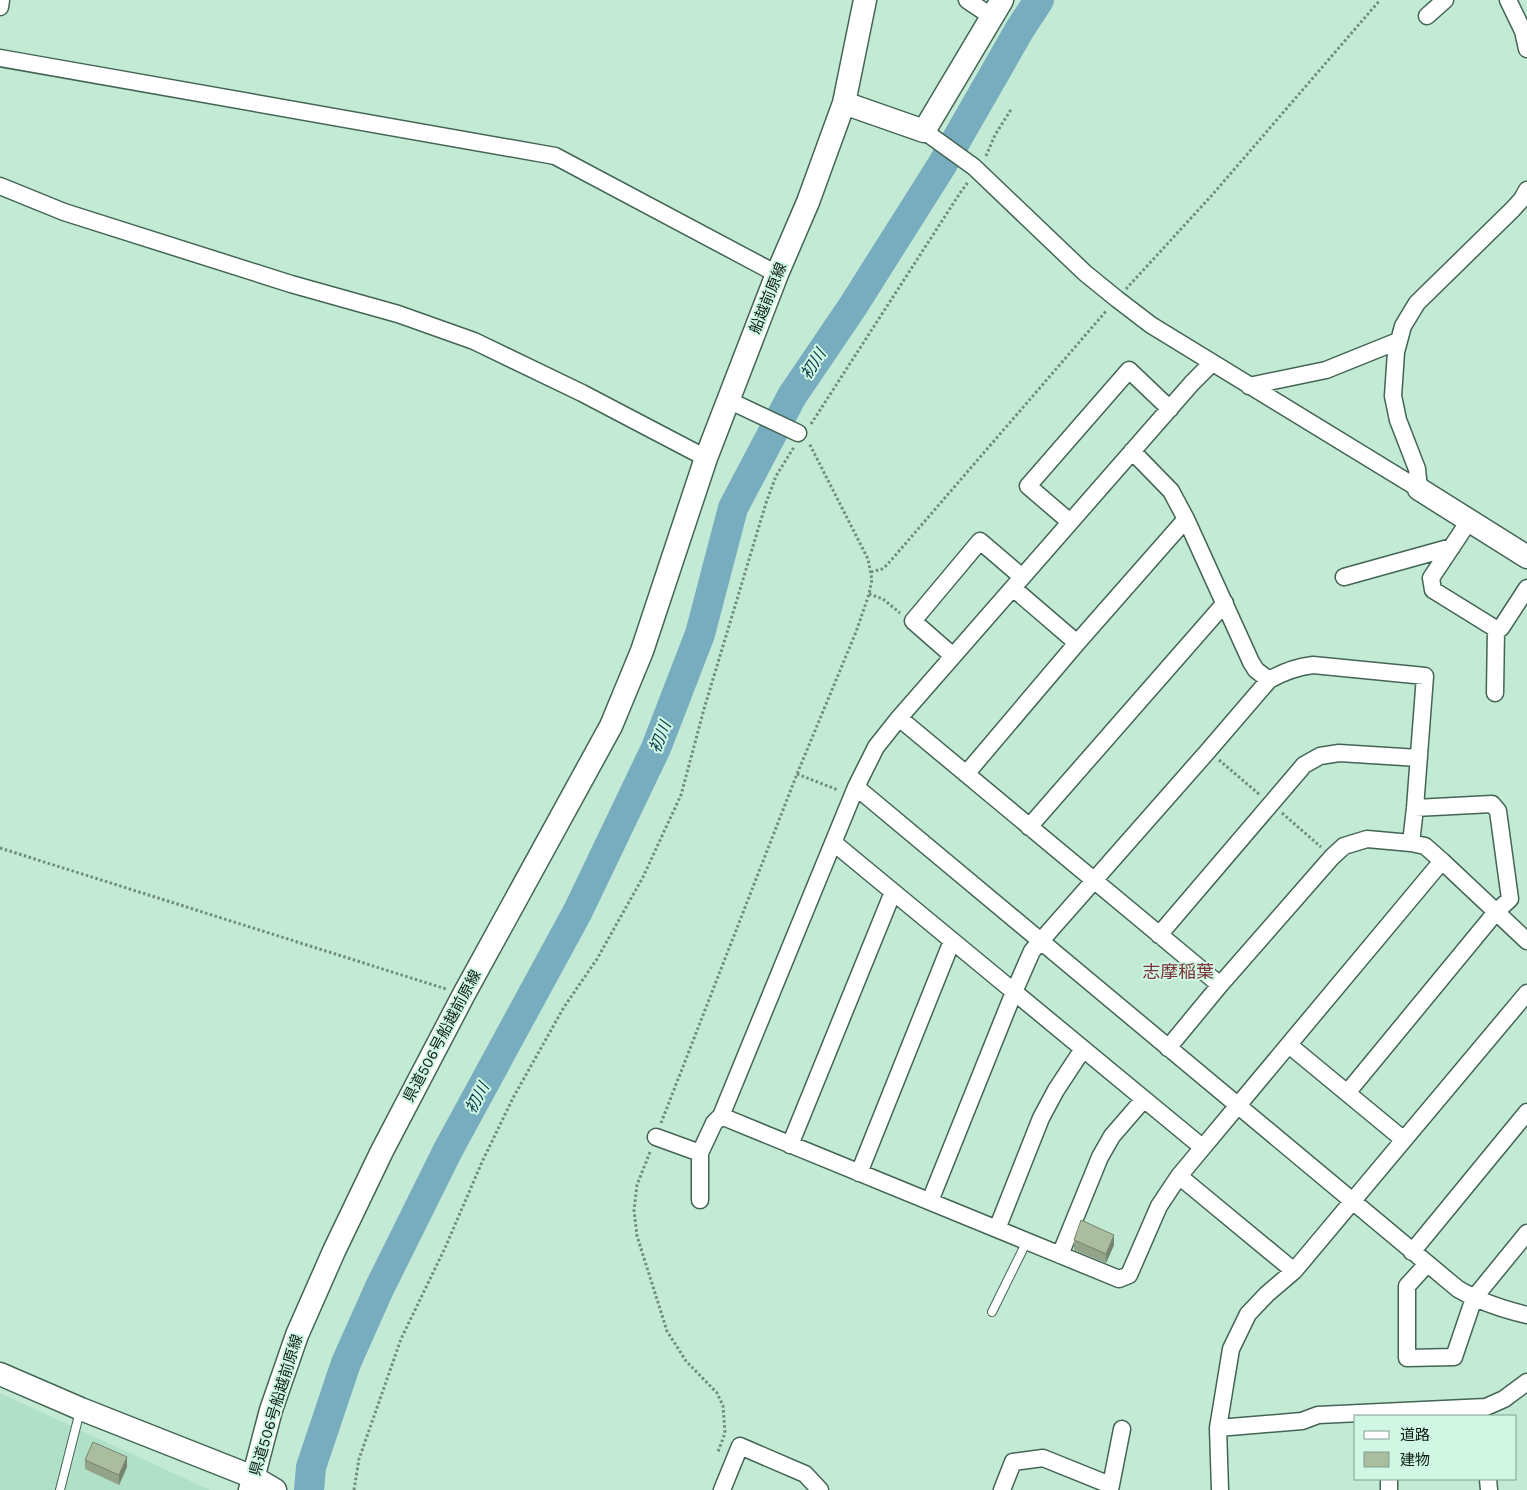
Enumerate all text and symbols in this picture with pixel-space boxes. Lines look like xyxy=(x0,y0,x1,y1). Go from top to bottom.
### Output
street label: 船越前原線 xyxy=(746,260,790,336)
water label: 初川 xyxy=(796,344,831,383)
water label: 初川 xyxy=(645,717,676,755)
district label: 志摩稲葉 xyxy=(1142,961,1214,982)
street label: 県道506号船越前原線 xyxy=(400,967,484,1105)
water label: 初川 xyxy=(461,1078,494,1117)
street label: 県道506号船越前原線 xyxy=(246,1332,306,1478)
legend xyxy=(1354,1415,1517,1480)
text: 道路 xyxy=(1400,1426,1430,1444)
text: 建物 xyxy=(1400,1451,1430,1469)

